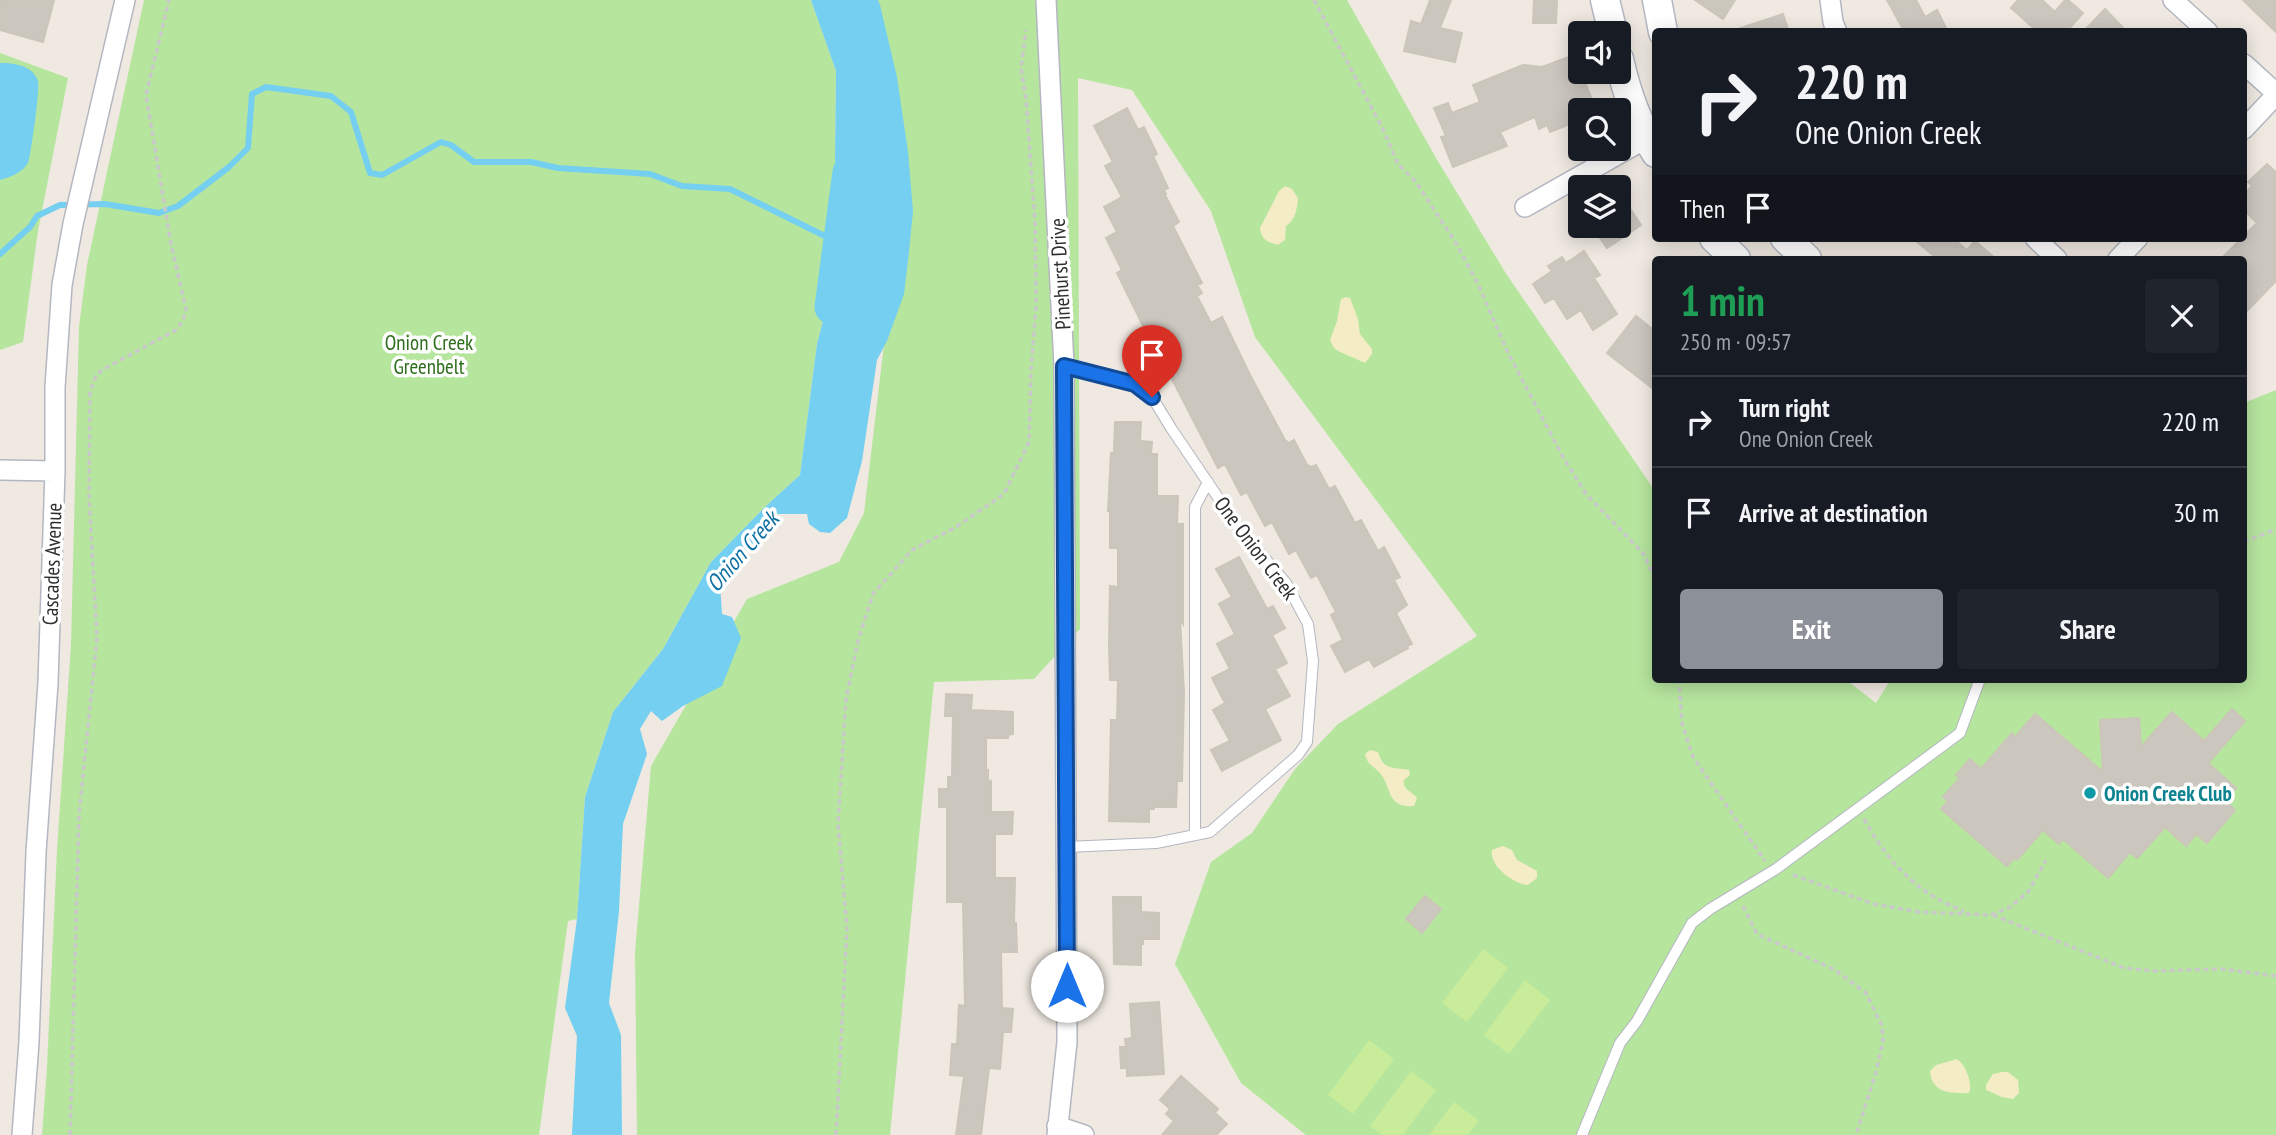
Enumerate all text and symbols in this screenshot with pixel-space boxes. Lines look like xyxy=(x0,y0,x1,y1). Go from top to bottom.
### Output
map controls xyxy=(1568,21,1631,238)
button: sound xyxy=(1568,21,1631,84)
text: 220 m xyxy=(1795,49,1908,113)
icon: right xyxy=(1680,56,1771,147)
button: search xyxy=(1568,98,1631,161)
text: One Onion Creek xyxy=(1795,111,1981,153)
button: layers xyxy=(1568,175,1631,238)
icon: arrive xyxy=(1739,189,1777,227)
text: Then xyxy=(1680,192,1725,225)
street label: Pinehurst Drive xyxy=(1044,218,1076,330)
text: 1 min xyxy=(1680,273,1765,328)
button: close xyxy=(2145,279,2219,353)
pin xyxy=(1122,325,1182,397)
text: 250 m · 09:57 xyxy=(1680,327,1792,356)
park label: Onion Creek Greenbelt xyxy=(385,329,473,380)
icon: arrive xyxy=(1133,336,1171,374)
text: Turn right xyxy=(1739,391,1830,424)
icon: right xyxy=(1680,403,1718,441)
text: 220 m xyxy=(2161,405,2219,438)
text: One Onion Creek xyxy=(1739,424,1873,453)
street label: One Onion Creek xyxy=(1208,491,1304,605)
icon: arrive xyxy=(1680,494,1718,532)
text: Arrive at destination xyxy=(1739,496,1928,529)
text: 30 m xyxy=(2173,496,2219,529)
street label: Cascades Avenue xyxy=(36,502,68,626)
water label: Onion Creek xyxy=(699,503,787,597)
button: Exit xyxy=(1680,589,1943,669)
button: Share xyxy=(1957,589,2219,669)
place label: Onion Creek Club xyxy=(2104,780,2232,807)
marker: Onion Creek Club xyxy=(2082,785,2098,801)
position arrow xyxy=(1030,949,1104,1023)

